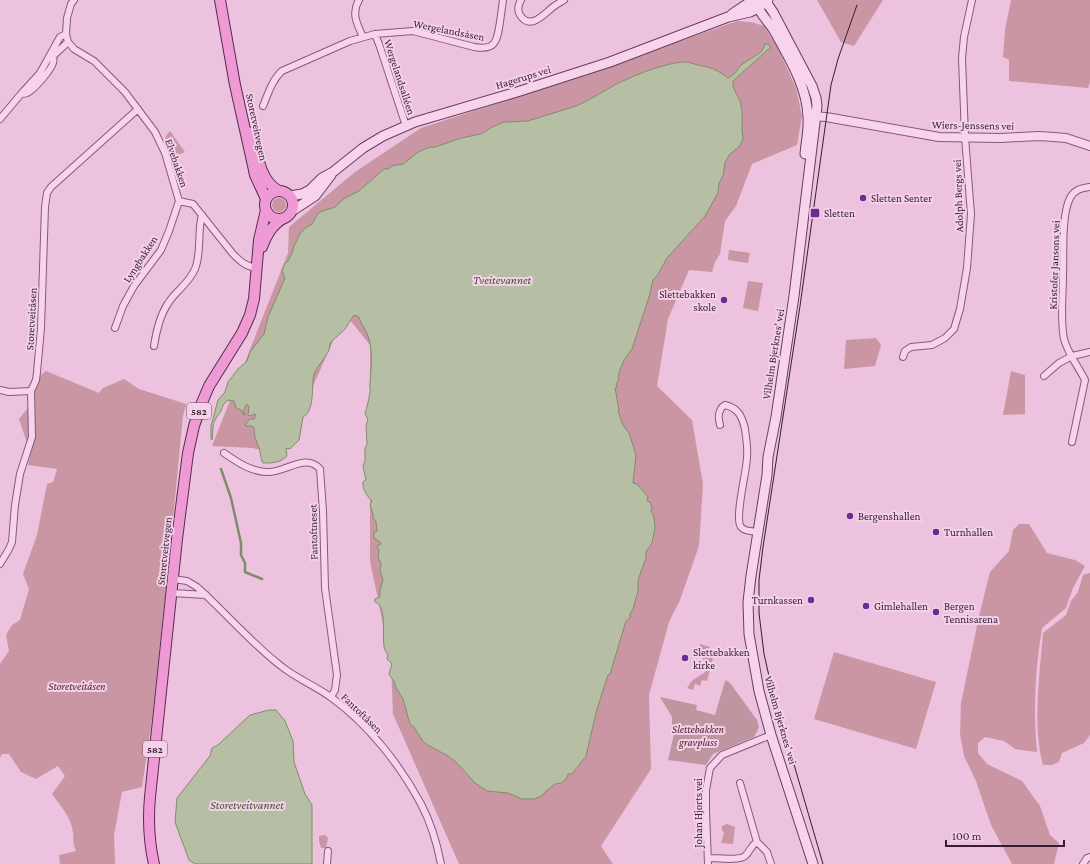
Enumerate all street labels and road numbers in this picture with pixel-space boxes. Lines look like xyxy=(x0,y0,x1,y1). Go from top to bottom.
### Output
street label: Wergelandsåsen xyxy=(412,17,486,44)
street label: Wergelandsalléen xyxy=(381,38,418,117)
street label: Hagerups vei xyxy=(494,63,552,92)
street label: Storetveitvegen xyxy=(243,92,270,162)
street label: Wiers-Jenssens vei xyxy=(932,118,1014,133)
street label: Elvebakken xyxy=(163,137,191,189)
street label: Adolph Bergs vei xyxy=(951,159,966,233)
street label: Kristofer Jansons vei xyxy=(1046,220,1063,310)
street label: Lyngbakken xyxy=(120,233,160,285)
street label: Storetveitåsen xyxy=(23,287,39,351)
street label: Vilhelm Bjerknes' vei xyxy=(760,308,787,400)
road number: 582 xyxy=(187,403,211,419)
street label: Fantoftneset xyxy=(307,504,319,560)
street label: Storetveitvegen xyxy=(154,516,175,586)
street label: Vilhelm Bjerknes' vei xyxy=(762,674,799,766)
street label: Fantoftåsen xyxy=(339,691,385,736)
road number: 582 xyxy=(143,741,167,757)
street label: Johan Hjorts vei xyxy=(692,778,705,849)

